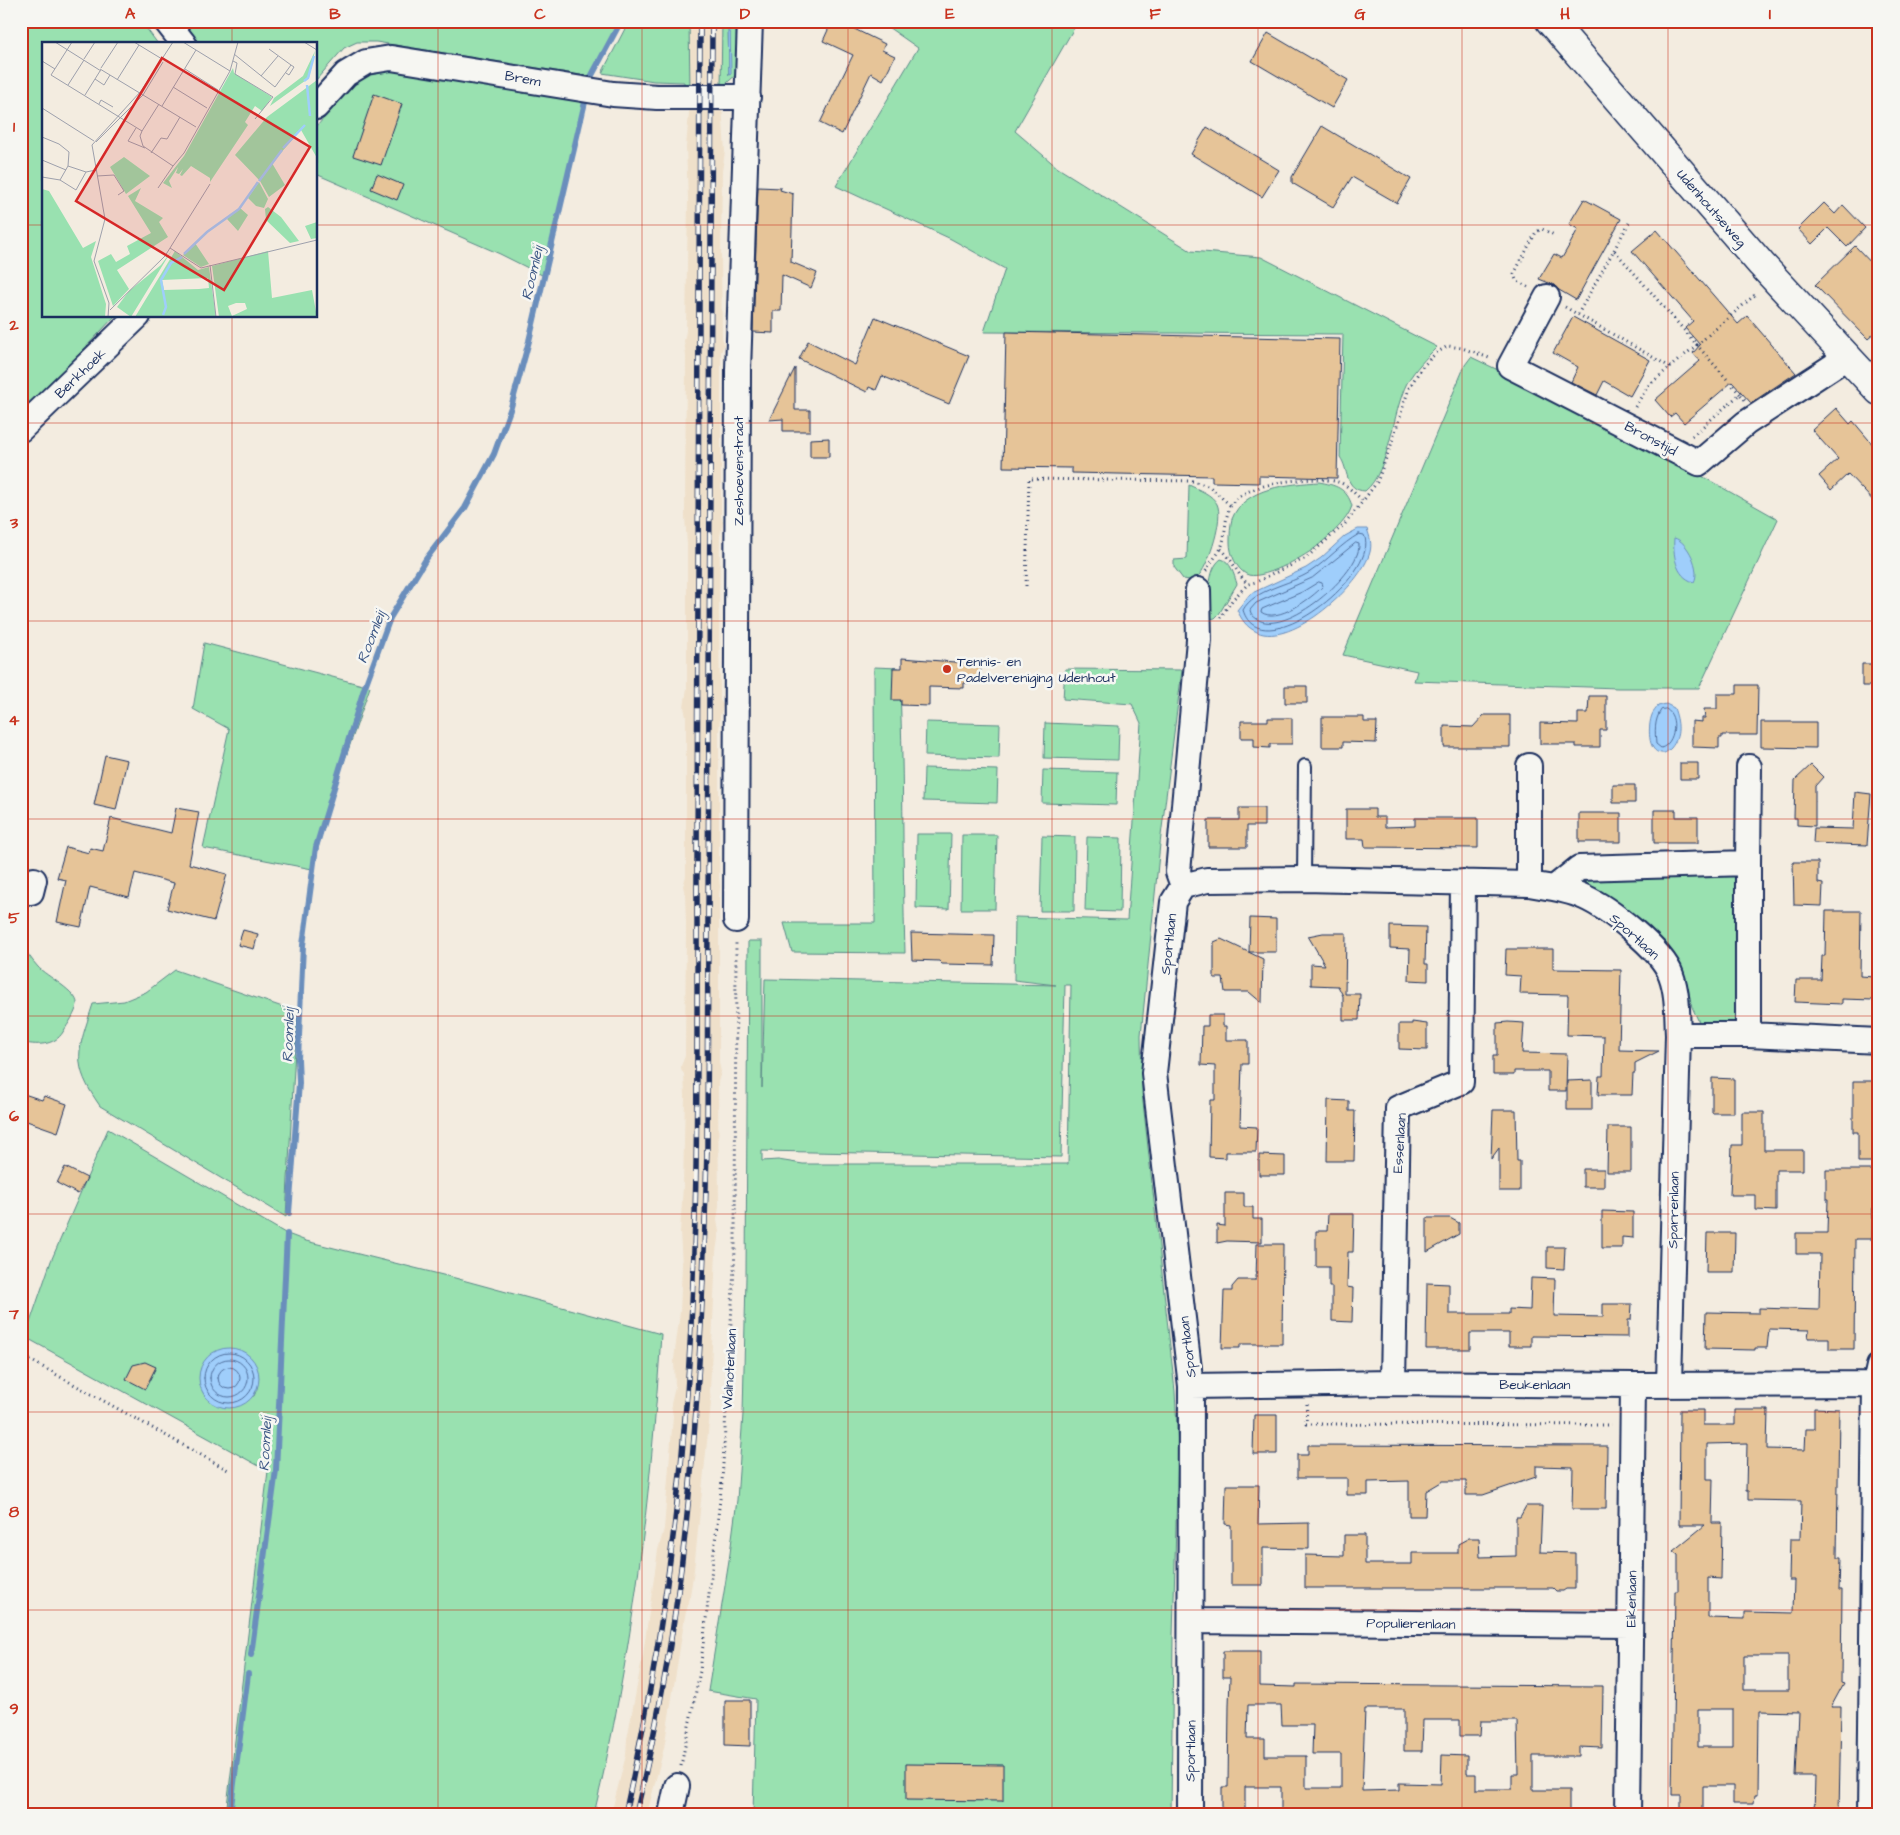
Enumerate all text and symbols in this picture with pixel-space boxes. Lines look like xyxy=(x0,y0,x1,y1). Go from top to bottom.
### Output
text: A xyxy=(125,3,136,25)
text: B xyxy=(329,3,341,25)
text: C xyxy=(534,3,546,25)
text: D xyxy=(740,3,751,25)
text: E xyxy=(945,3,955,25)
text: F xyxy=(1149,3,1161,25)
text: G xyxy=(1354,3,1366,25)
text: H xyxy=(1560,3,1570,25)
text: I xyxy=(1769,3,1771,25)
inset map xyxy=(42,42,318,318)
street label: Brem xyxy=(503,66,542,92)
text: 1 xyxy=(13,116,16,138)
street label: Udenhoutseweg xyxy=(1672,165,1751,252)
water label: Roomleij xyxy=(516,242,549,302)
text: 2 xyxy=(8,314,19,336)
street label: Berkhoek xyxy=(50,344,111,403)
street label: Zeshoevenstraat xyxy=(729,416,749,526)
street label: Bronstijd xyxy=(1621,417,1680,461)
text: 3 xyxy=(9,512,19,534)
water label: Roomleij xyxy=(352,606,392,666)
place label: Tennis- en Padelvereniging Udenhout xyxy=(957,652,1116,688)
marker: Tennis- en Padelvereniging Udenhout xyxy=(941,663,953,675)
text: 4 xyxy=(9,709,20,731)
text: 5 xyxy=(8,907,20,929)
street label: Sportlaan xyxy=(1605,909,1664,965)
street label: Sportlaan xyxy=(1156,912,1182,976)
water label: Roomleij xyxy=(277,1005,300,1063)
text: 6 xyxy=(9,1105,19,1127)
street label: Essenlaan xyxy=(1388,1112,1412,1174)
street label: Sparrenlaan xyxy=(1663,1171,1685,1249)
text: 7 xyxy=(8,1303,19,1325)
street label: Sportlaan xyxy=(1174,1315,1202,1379)
street label: Walnotenlaan xyxy=(718,1328,742,1410)
street label: Beukenlaan xyxy=(1499,1375,1571,1395)
water label: Roomleij xyxy=(254,1414,278,1472)
text: 8 xyxy=(9,1501,20,1523)
street label: Eikenlaan xyxy=(1622,1570,1642,1628)
street label: Populierenlaan xyxy=(1366,1613,1456,1635)
text: 9 xyxy=(9,1698,19,1720)
street label: Sportlaan xyxy=(1180,1720,1202,1782)

